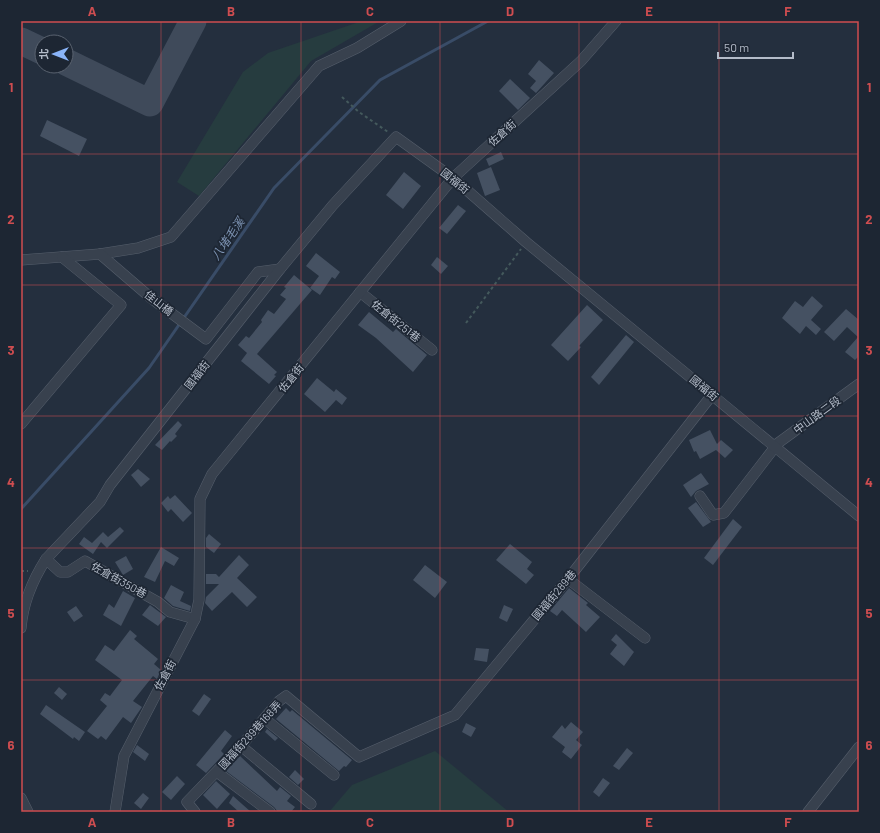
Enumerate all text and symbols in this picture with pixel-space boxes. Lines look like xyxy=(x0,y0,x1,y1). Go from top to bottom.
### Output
text: A xyxy=(88,3,97,19)
text: B xyxy=(227,3,235,19)
text: C xyxy=(366,3,374,19)
text: D xyxy=(506,3,514,19)
text: E xyxy=(645,3,653,19)
text: F xyxy=(784,3,792,19)
north arrow xyxy=(34,34,74,74)
scale bar xyxy=(718,34,793,60)
text: 50 m xyxy=(724,40,749,54)
text: 北 xyxy=(37,49,50,60)
text: 1 xyxy=(9,79,13,95)
text: 1 xyxy=(867,79,871,95)
street label: 佐倉街 xyxy=(485,117,518,148)
street label: 國福街 xyxy=(438,165,472,196)
text: 2 xyxy=(7,211,15,227)
text: 2 xyxy=(865,211,873,227)
water label: 八堵毛溪 xyxy=(208,213,248,262)
street label: 佳山橋 xyxy=(142,287,176,318)
street label: 佐倉街251巷 xyxy=(369,297,423,344)
text: 3 xyxy=(7,342,15,358)
text: 3 xyxy=(865,342,873,358)
street label: 國福街 xyxy=(181,358,212,392)
street label: 佐倉街 xyxy=(275,361,306,395)
street label: 國福街 xyxy=(688,372,721,403)
street label: 中山路二段 xyxy=(791,393,843,436)
text: 4 xyxy=(7,474,15,490)
text: 4 xyxy=(865,474,873,490)
street label: 佐倉街350巷 xyxy=(89,559,149,600)
street label: 國福街289巷 xyxy=(529,567,578,622)
text: 5 xyxy=(7,605,15,621)
text: 5 xyxy=(865,605,873,621)
street label: 佐倉街 xyxy=(151,657,178,692)
street label: 國福街289巷168弄 xyxy=(215,698,284,772)
text: 6 xyxy=(8,737,15,753)
text: 6 xyxy=(866,737,873,753)
text: A xyxy=(88,814,97,830)
text: B xyxy=(227,814,235,830)
text: C xyxy=(366,814,374,830)
text: D xyxy=(506,814,514,830)
text: E xyxy=(645,814,653,830)
text: F xyxy=(784,814,792,830)

